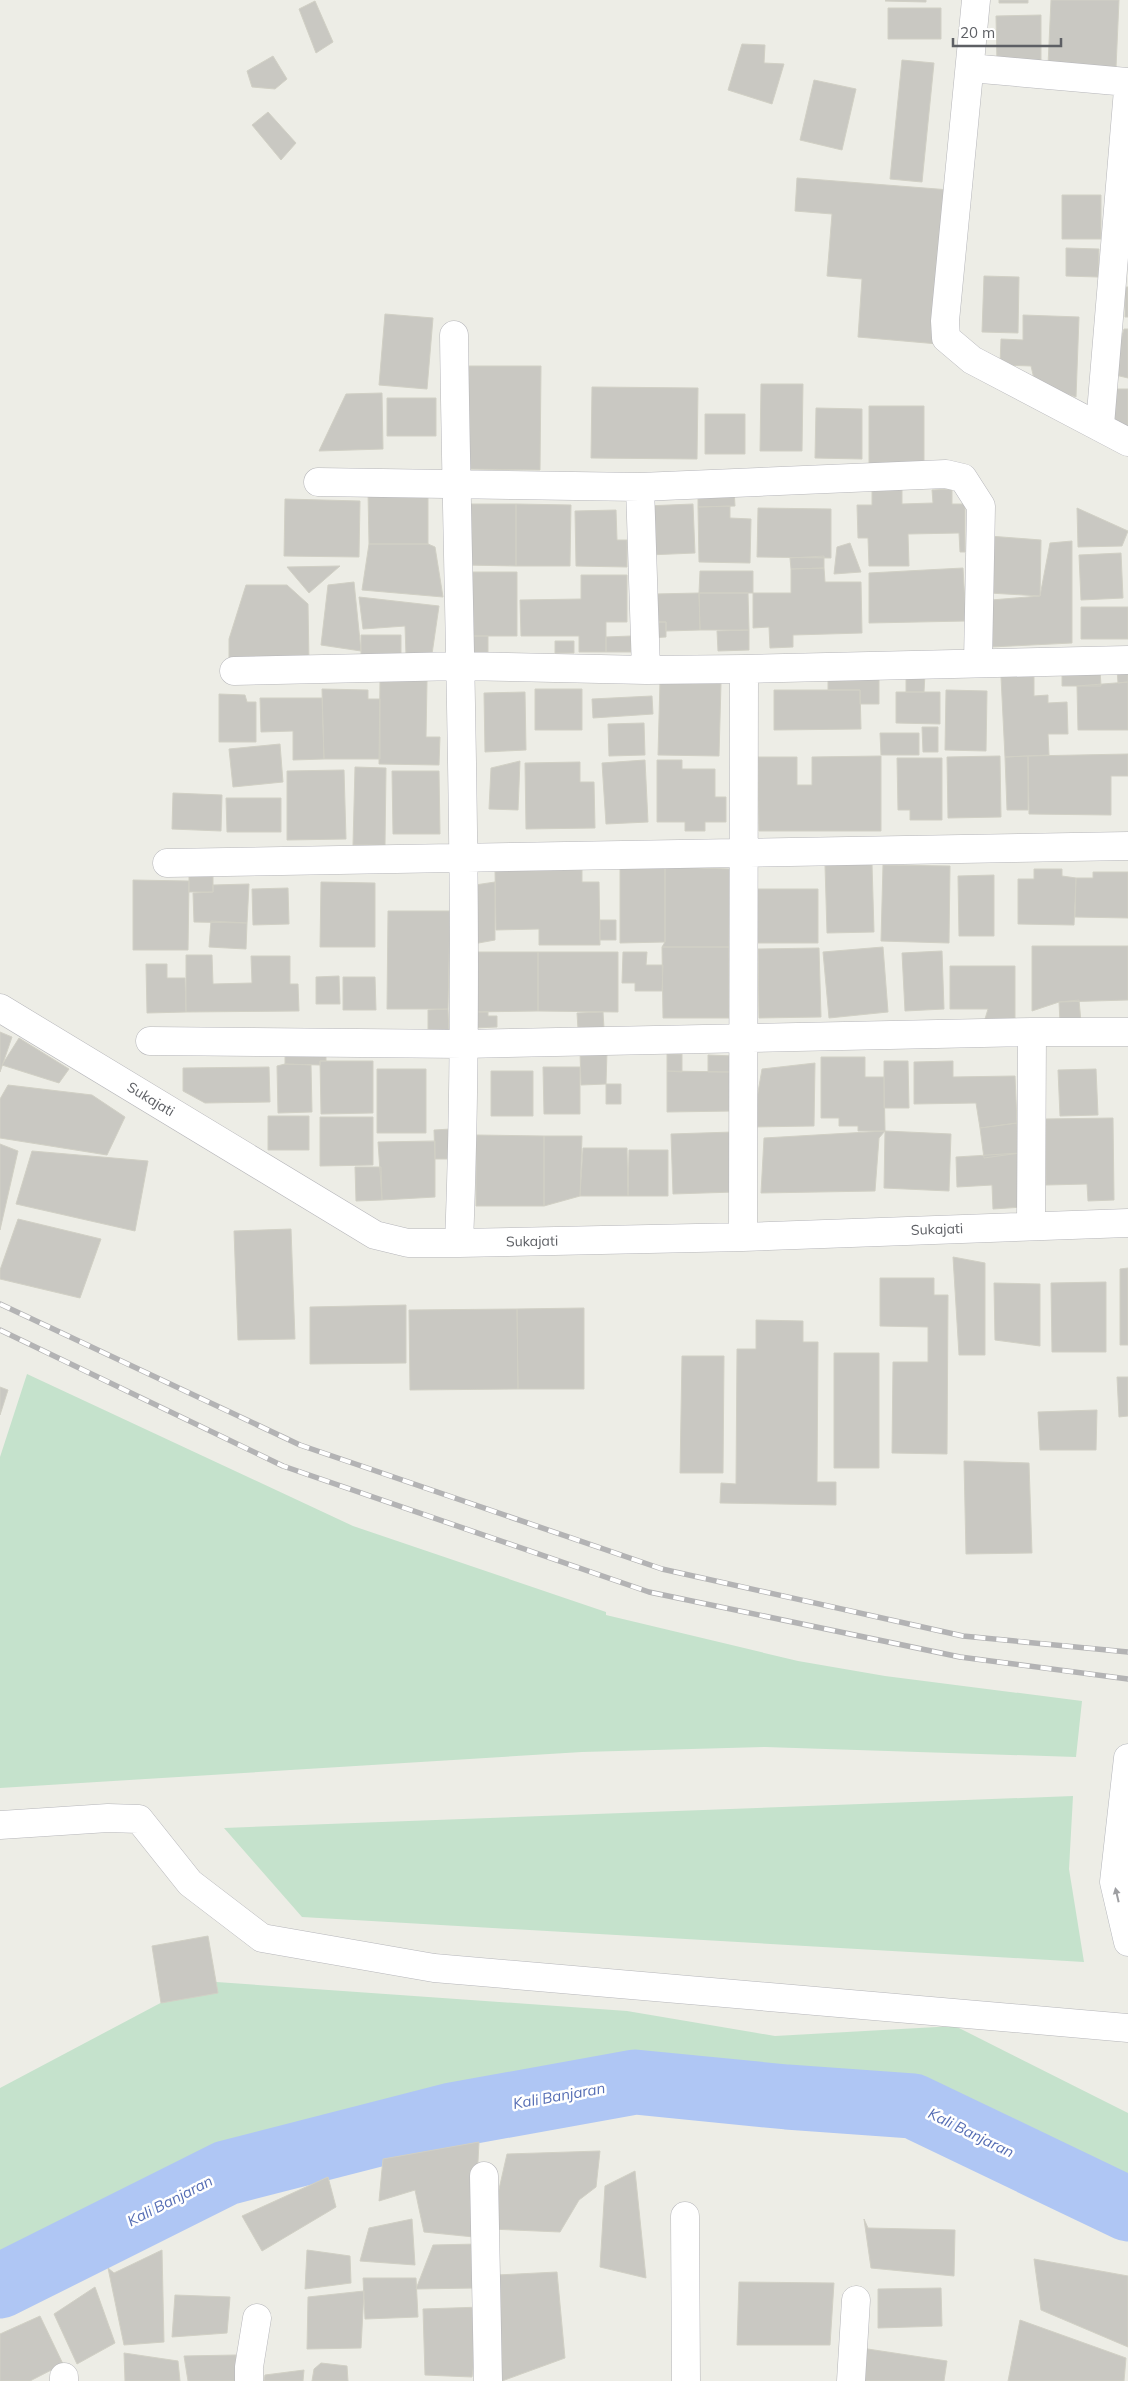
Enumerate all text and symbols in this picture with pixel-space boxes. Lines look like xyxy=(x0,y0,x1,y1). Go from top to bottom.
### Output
scale bar xyxy=(953,15,1060,47)
text: 20 m xyxy=(960,23,995,42)
street label: Sukajati xyxy=(124,1078,178,1120)
street label: Sukajati xyxy=(911,1219,963,1239)
street label: Sukajati xyxy=(506,1232,558,1250)
one-way arrow xyxy=(1113,1887,1121,1902)
water label: Kali Banjaran xyxy=(511,2078,607,2113)
water label: Kali Banjaran xyxy=(925,2104,1017,2162)
water label: Kali Banjaran xyxy=(124,2171,216,2230)

